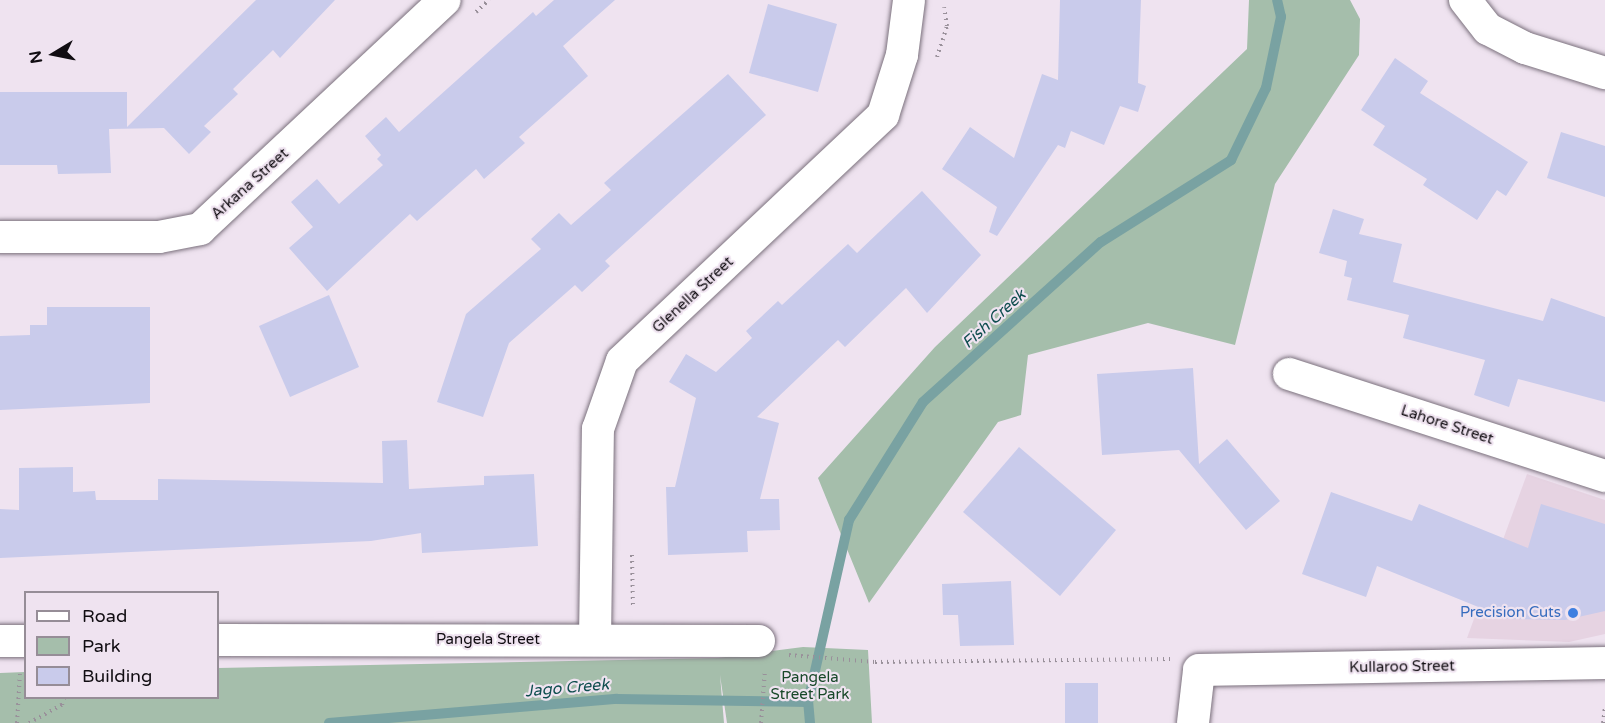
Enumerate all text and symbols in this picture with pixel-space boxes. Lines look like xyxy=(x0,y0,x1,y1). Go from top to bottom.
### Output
north arrow xyxy=(24,24,84,84)
text: N xyxy=(25,49,47,65)
street label: Arkana Street xyxy=(208,145,292,223)
street label: Glenella Street xyxy=(649,253,737,337)
water label: Fish Creek xyxy=(958,285,1030,353)
street label: Lahore Street xyxy=(1399,402,1495,448)
legend xyxy=(24,591,219,699)
place label: Precision Cuts xyxy=(1460,604,1561,622)
text: Road xyxy=(82,605,127,627)
marker: Precision Cuts xyxy=(1566,606,1580,620)
street label: Pangela Street xyxy=(436,631,540,649)
text: Park xyxy=(82,635,120,657)
street label: Kullaroo Street xyxy=(1349,657,1455,677)
text: Building xyxy=(82,665,152,687)
park label: Pangela Street Park xyxy=(771,668,849,703)
water label: Jago Creek xyxy=(524,675,610,701)

